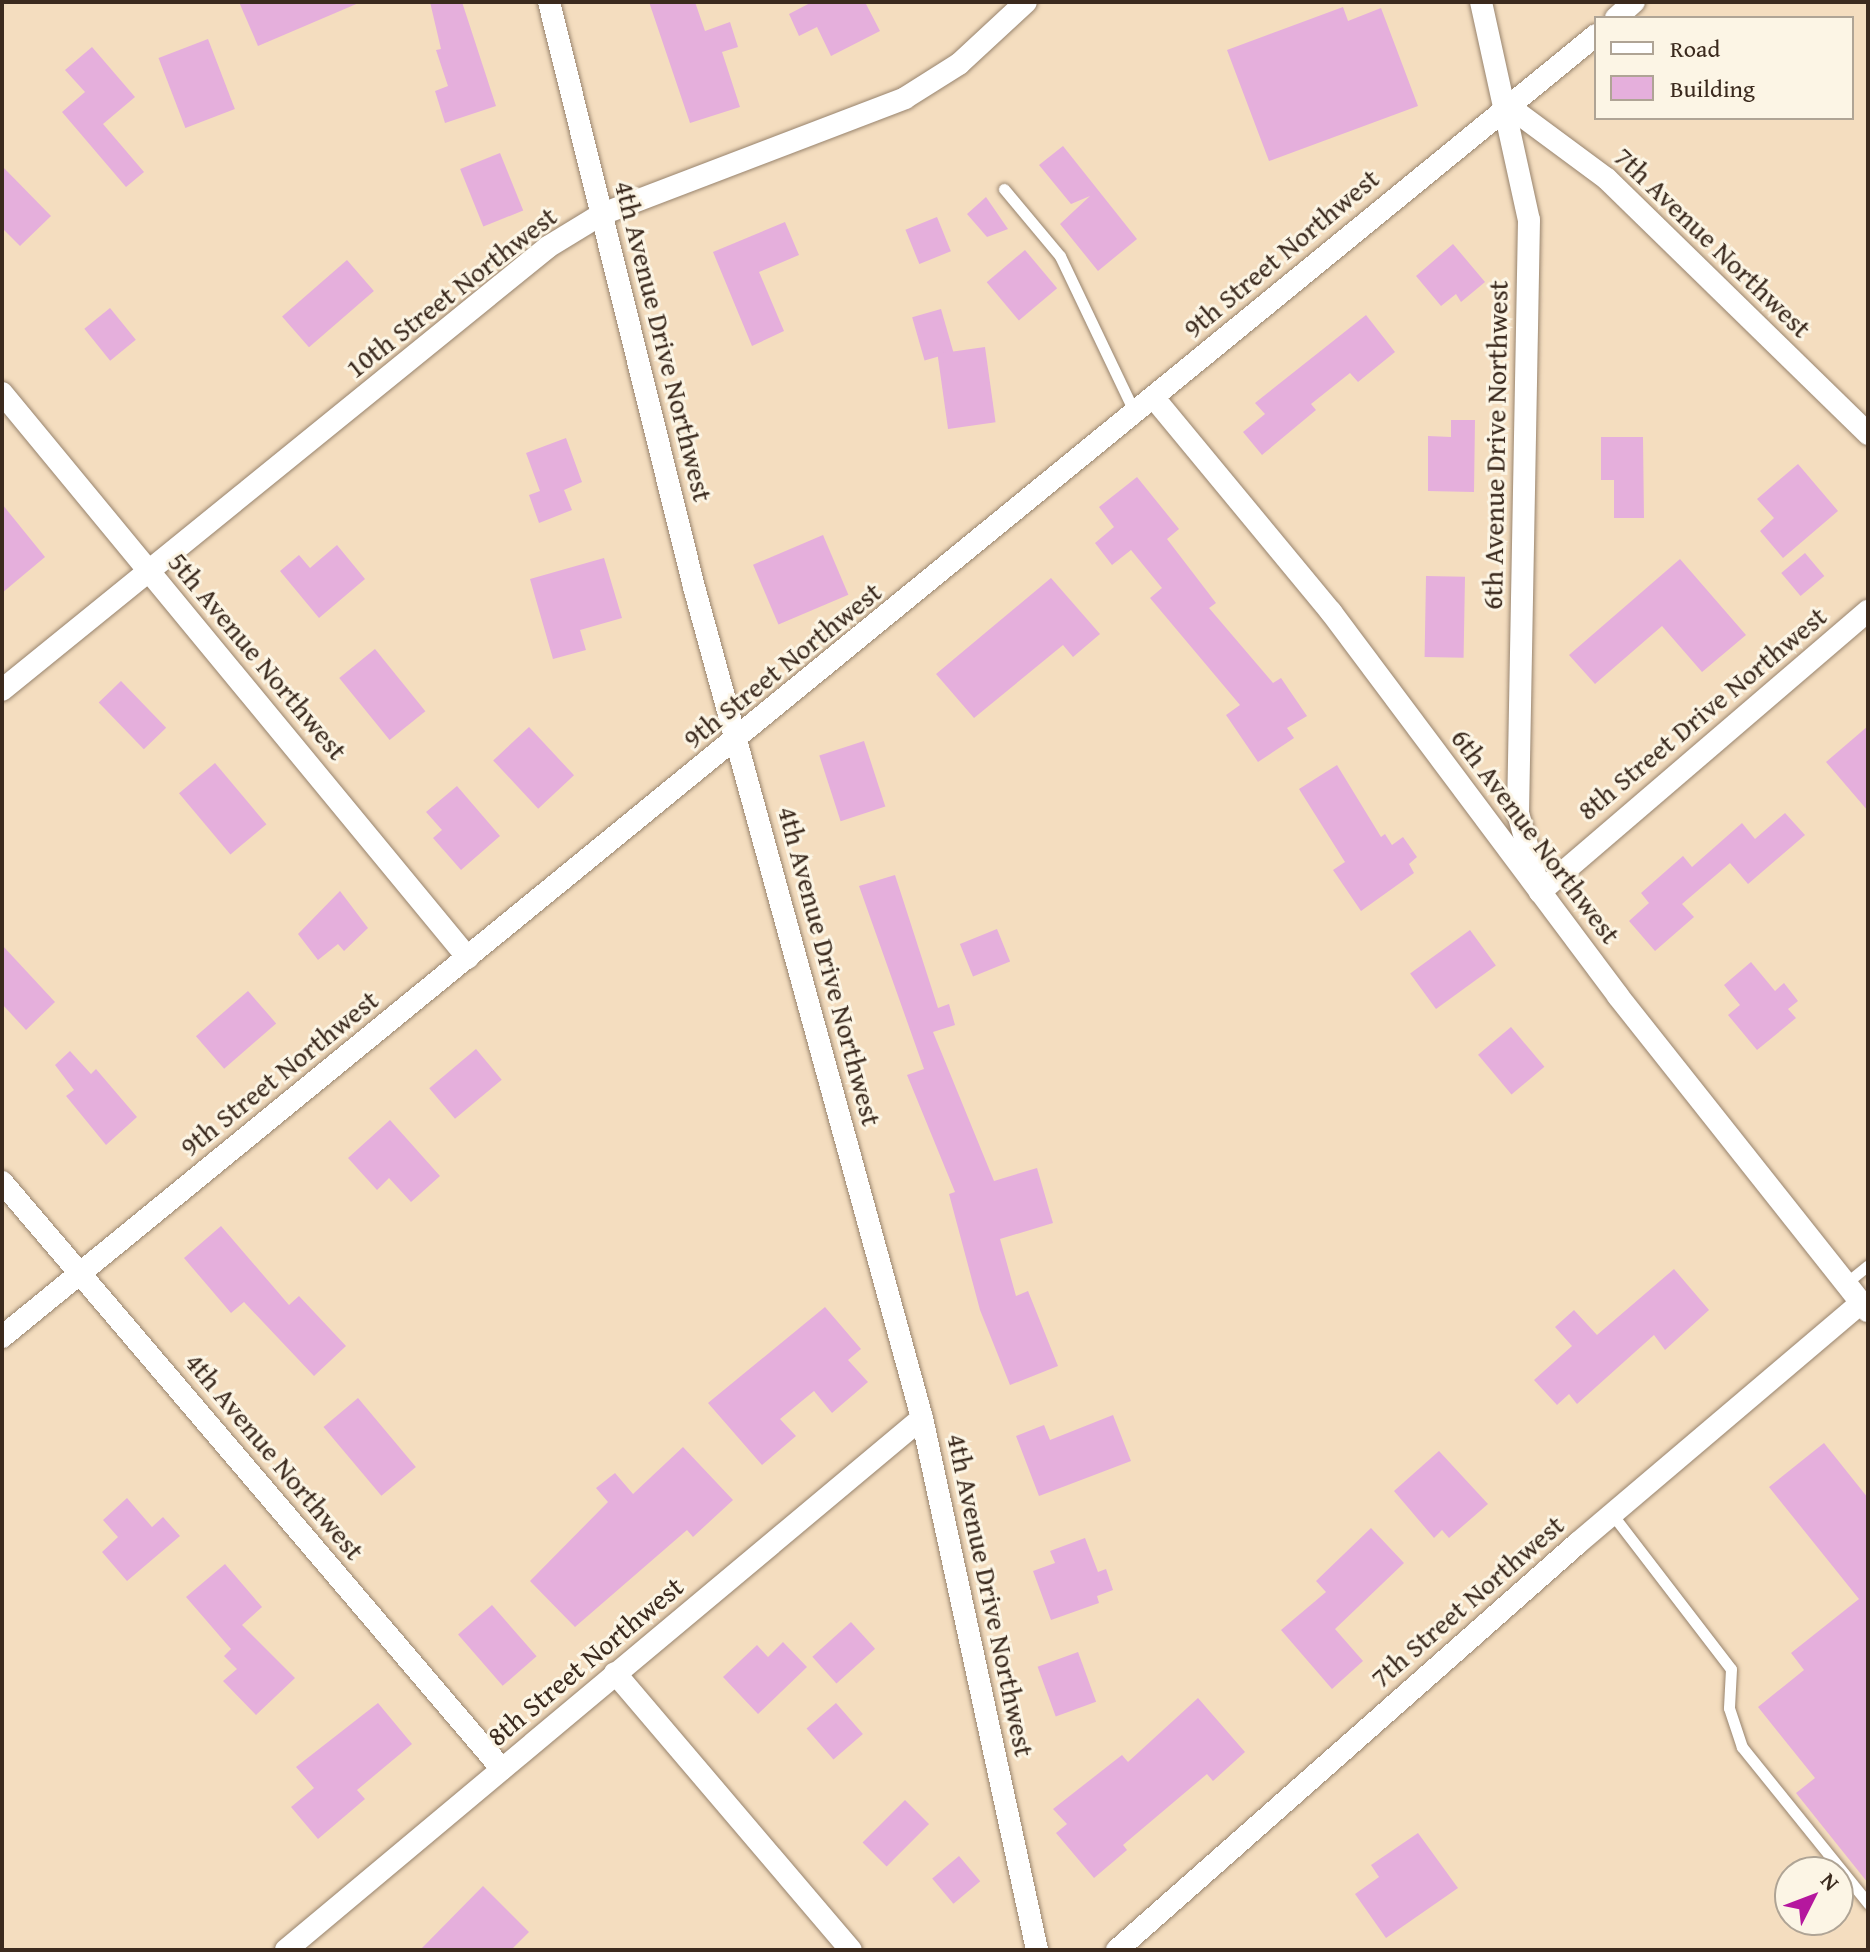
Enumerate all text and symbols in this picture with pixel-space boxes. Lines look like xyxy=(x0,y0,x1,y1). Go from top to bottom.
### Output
legend xyxy=(1594,16,1854,120)
text: Road xyxy=(1670,31,1720,66)
text: Building xyxy=(1670,71,1755,106)
street label: 7th Avenue Northwest xyxy=(1608,139,1818,345)
street label: 9th Street Northwest xyxy=(1176,161,1386,345)
street label: 4th Avenue Drive Northwest xyxy=(608,177,720,505)
street label: 10th Street Northwest xyxy=(339,199,563,385)
street label: 6th Avenue Drive Northwest xyxy=(1475,280,1515,610)
street label: 5th Avenue Northwest xyxy=(161,545,355,767)
street label: 9th Street Northwest xyxy=(676,575,888,755)
street label: 8th Street Drive Northwest xyxy=(1571,599,1833,827)
street label: 6th Avenue Northwest xyxy=(1444,722,1628,950)
street label: 4th Avenue Drive Northwest xyxy=(771,802,889,1130)
street label: 9th Street Northwest xyxy=(173,983,385,1163)
street label: 4th Avenue Northwest xyxy=(178,1345,372,1567)
street label: 4th Avenue Drive Northwest xyxy=(940,1430,1042,1760)
street label: 7th Street Northwest xyxy=(1363,1508,1571,1694)
street label: 8th Street Northwest xyxy=(480,1569,690,1753)
north arrow xyxy=(1774,1856,1854,1936)
text: N xyxy=(1814,1865,1847,1897)

